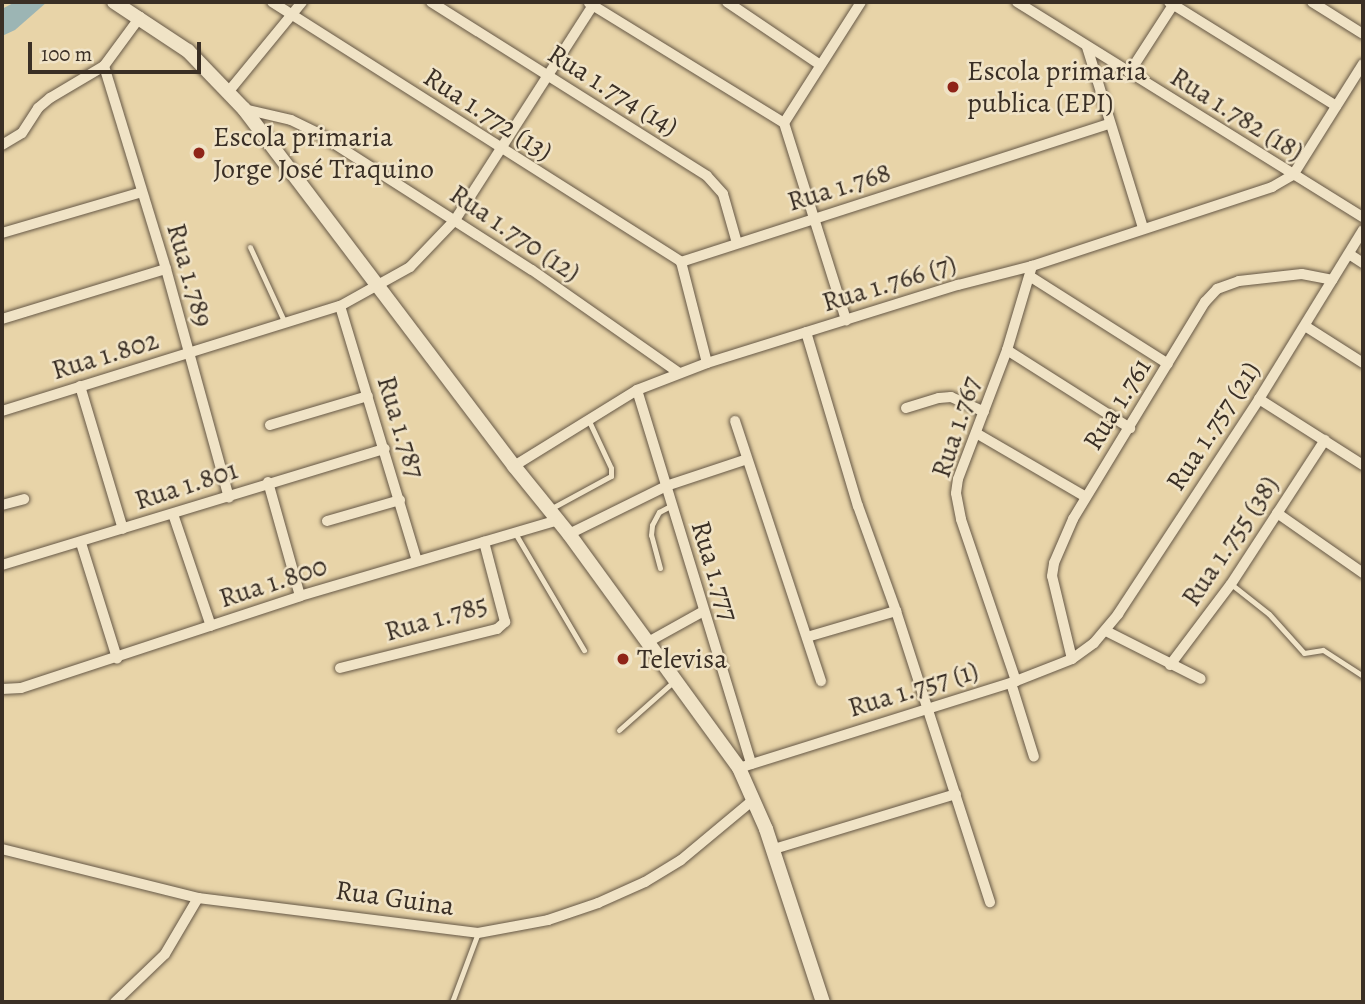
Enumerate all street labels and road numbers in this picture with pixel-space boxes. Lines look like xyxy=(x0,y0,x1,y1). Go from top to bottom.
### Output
street label: Rua 1.774 (14) xyxy=(542,37,684,143)
street label: Rua 1.772 (13) xyxy=(417,60,559,168)
street label: Rua 1.782 (18) xyxy=(1164,60,1310,168)
street label: Rua 1.768 xyxy=(783,155,895,219)
street label: Rua 1.770 (12) xyxy=(443,177,587,289)
street label: Rua 1.789 xyxy=(159,219,221,331)
street label: Rua 1.766 (7) xyxy=(818,247,960,319)
street label: Rua 1.802 xyxy=(48,323,162,387)
street label: Rua 1.761 xyxy=(1076,352,1158,456)
street label: Rua 1.757 (21) xyxy=(1159,355,1267,497)
street label: Rua 1.787 xyxy=(370,372,432,482)
street label: Rua 1.767 xyxy=(924,372,988,482)
street label: Rua 1.801 xyxy=(130,453,242,517)
street label: Rua 1.755 (38) xyxy=(1174,469,1286,613)
street label: Rua 1.777 xyxy=(684,517,746,625)
street label: Rua 1.800 xyxy=(215,549,331,615)
street label: Rua 1.785 xyxy=(381,587,491,649)
street label: Rua 1.757 (1) xyxy=(844,653,982,725)
street label: Rua Guina xyxy=(333,873,457,923)

